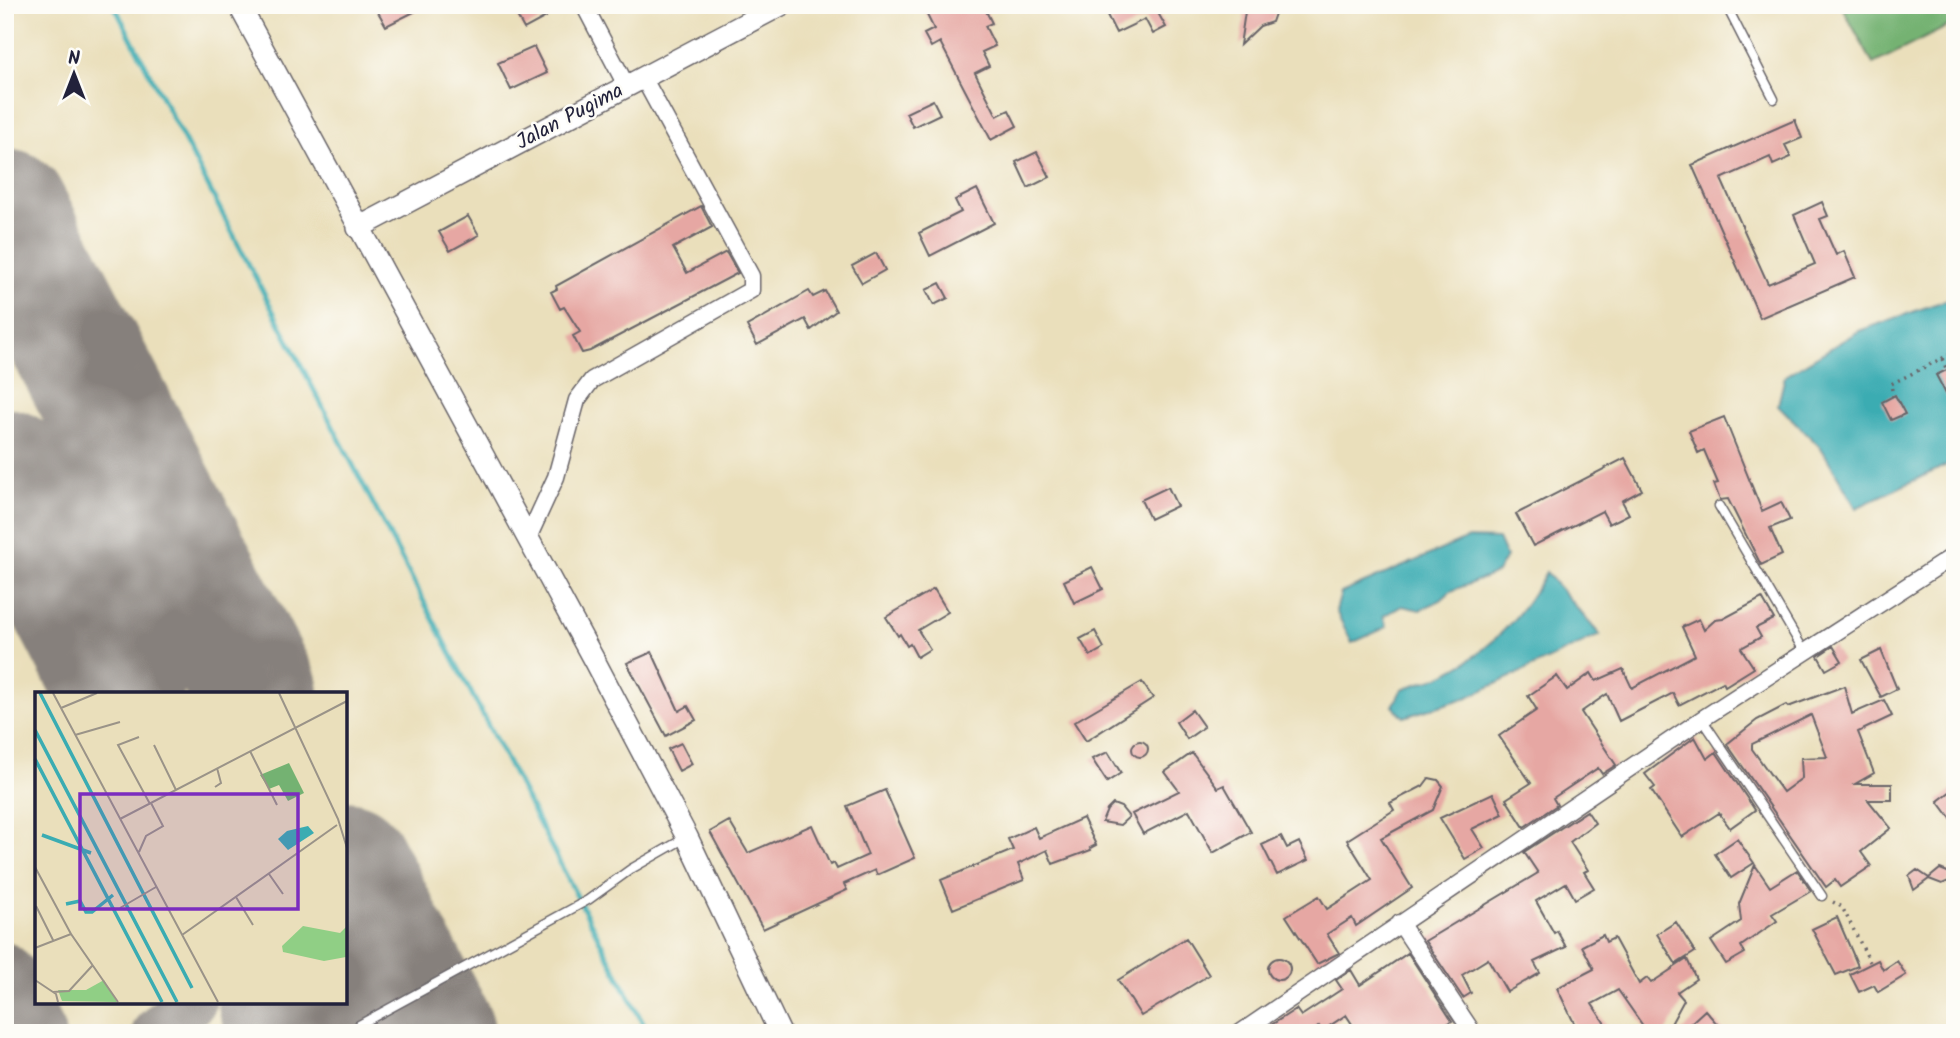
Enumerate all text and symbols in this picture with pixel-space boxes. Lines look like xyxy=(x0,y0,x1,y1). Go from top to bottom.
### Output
north arrow xyxy=(38,38,108,108)
text: N xyxy=(68,44,80,74)
street label: Jalan Pugima xyxy=(510,75,630,159)
inset map xyxy=(35,692,346,1003)

